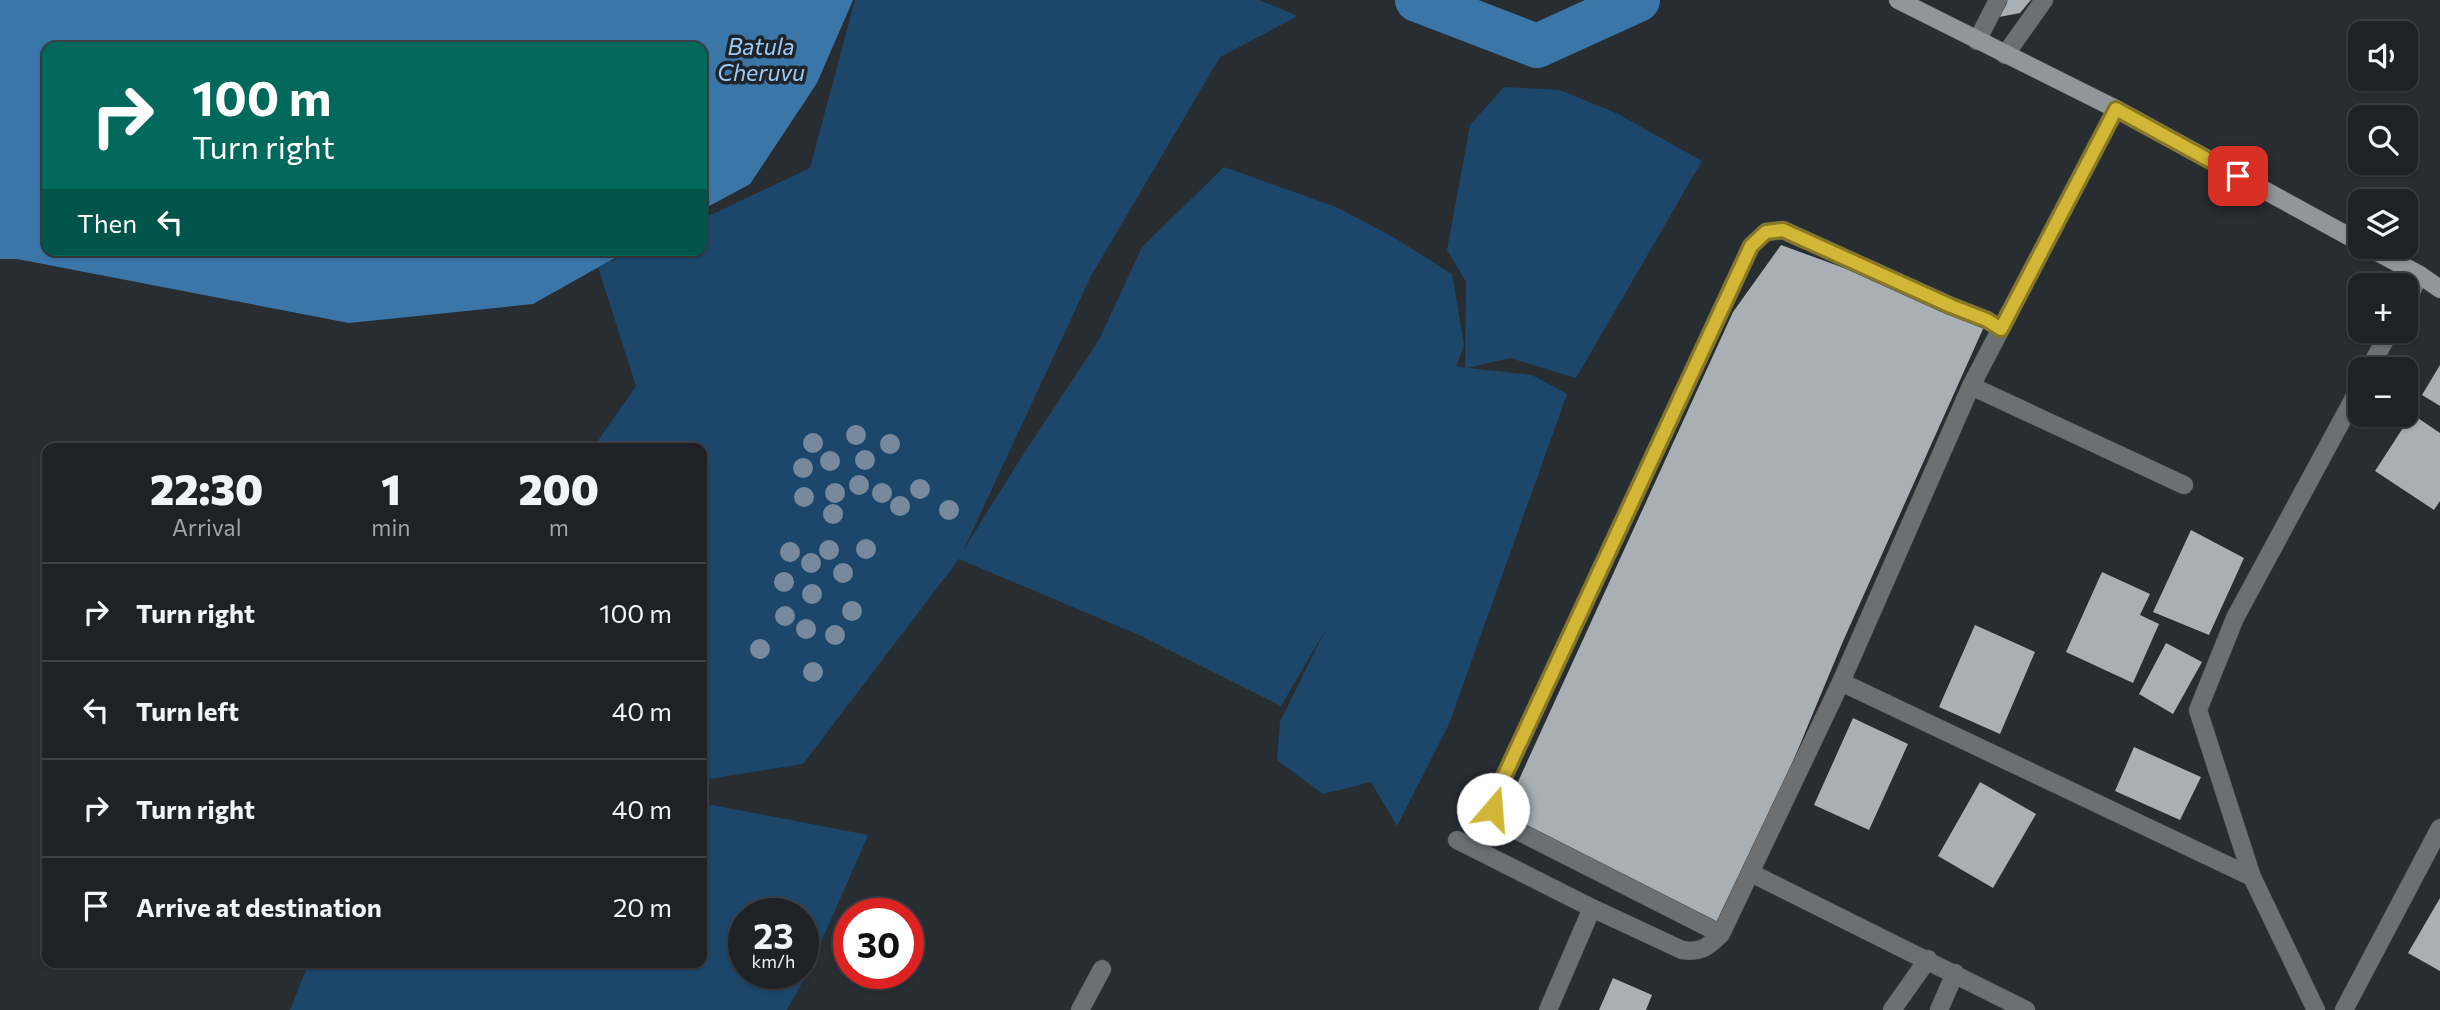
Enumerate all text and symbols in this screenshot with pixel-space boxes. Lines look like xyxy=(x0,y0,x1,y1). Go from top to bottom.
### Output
map controls xyxy=(2348,21,2418,427)
button: sound xyxy=(2348,21,2418,91)
water label: Batula Cheruvu xyxy=(717,32,805,86)
text: 100 m xyxy=(192,66,331,126)
icon: right xyxy=(77,70,168,161)
button: search xyxy=(2348,105,2418,175)
text: Turn right xyxy=(192,126,335,166)
pin xyxy=(2208,146,2268,206)
icon: arrive xyxy=(2219,157,2257,195)
button: layers xyxy=(2348,189,2418,259)
icon: left xyxy=(151,203,189,241)
text: Then xyxy=(77,207,137,238)
button: + xyxy=(2348,273,2418,343)
button: − xyxy=(2348,357,2418,427)
text: 22:30 xyxy=(150,462,263,514)
text: 1 xyxy=(381,462,401,514)
text: 200 xyxy=(519,462,599,514)
text: Arrival xyxy=(172,513,241,541)
text: min xyxy=(371,513,411,541)
text: m xyxy=(549,513,569,541)
icon: right xyxy=(77,593,115,631)
text: Turn right xyxy=(136,597,255,628)
text: 100 m xyxy=(599,597,672,628)
icon: left xyxy=(77,691,115,729)
text: Turn left xyxy=(136,695,239,726)
text: 40 m xyxy=(612,695,672,726)
position arrow xyxy=(1456,772,1530,846)
icon: right xyxy=(77,789,115,827)
text: Turn right xyxy=(136,793,255,824)
text: 40 m xyxy=(612,793,672,824)
icon: arrive xyxy=(77,887,115,925)
text: Arrive at destination xyxy=(136,891,382,922)
text: 20 m xyxy=(613,891,672,922)
speed limit sign: 30 xyxy=(833,898,924,989)
text: 23 xyxy=(753,913,794,956)
text: km/h xyxy=(752,950,795,972)

